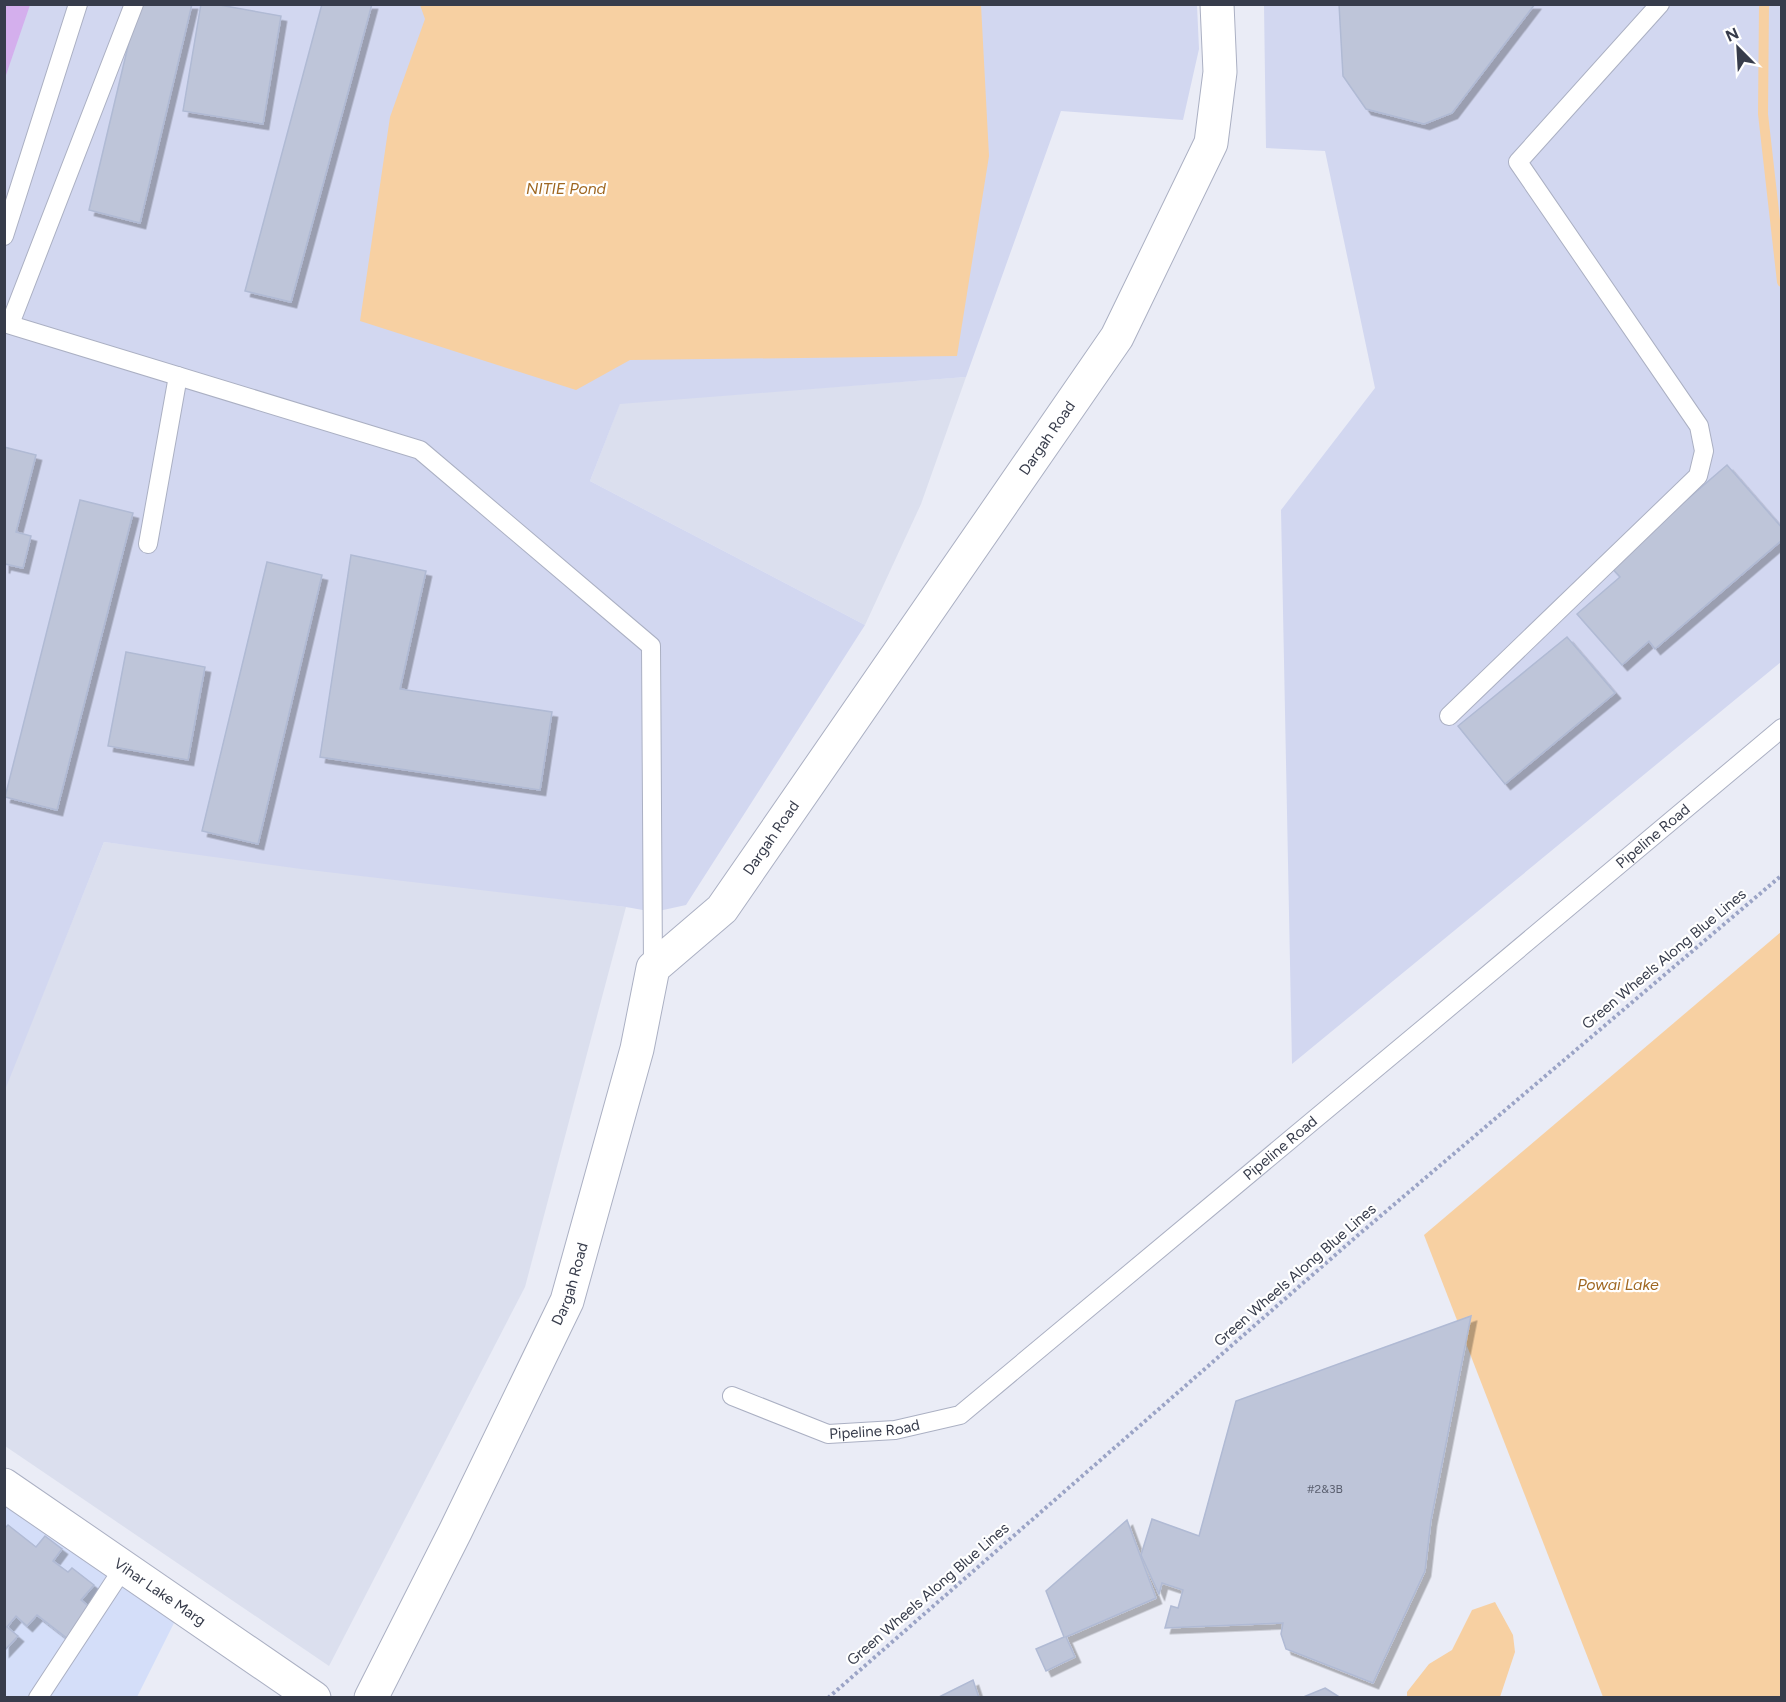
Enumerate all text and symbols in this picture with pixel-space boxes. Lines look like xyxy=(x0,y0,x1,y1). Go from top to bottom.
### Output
north arrow xyxy=(1708,18,1768,78)
text: N xyxy=(1723,24,1742,46)
water label: NITIE Pond xyxy=(526,179,607,198)
street label: Dargah Road xyxy=(1015,397,1079,479)
street label: Dargah Road xyxy=(739,797,803,879)
street label: Pipeline Road xyxy=(1612,800,1694,872)
street label: Green Wheels Along Blue Lines xyxy=(1578,885,1750,1033)
street label: Pipeline Road xyxy=(1240,1112,1321,1184)
street label: Green Wheels Along Blue Lines xyxy=(1210,1200,1380,1350)
street label: Dargah Road xyxy=(548,1240,592,1328)
water label: Powai Lake xyxy=(1577,1275,1659,1294)
street label: Pipeline Road xyxy=(829,1416,921,1443)
house number: #2&3B xyxy=(1307,1482,1343,1496)
street label: Green Wheels Along Blue Lines xyxy=(843,1519,1013,1669)
street label: Vihar Lake Marg xyxy=(110,1554,209,1630)

